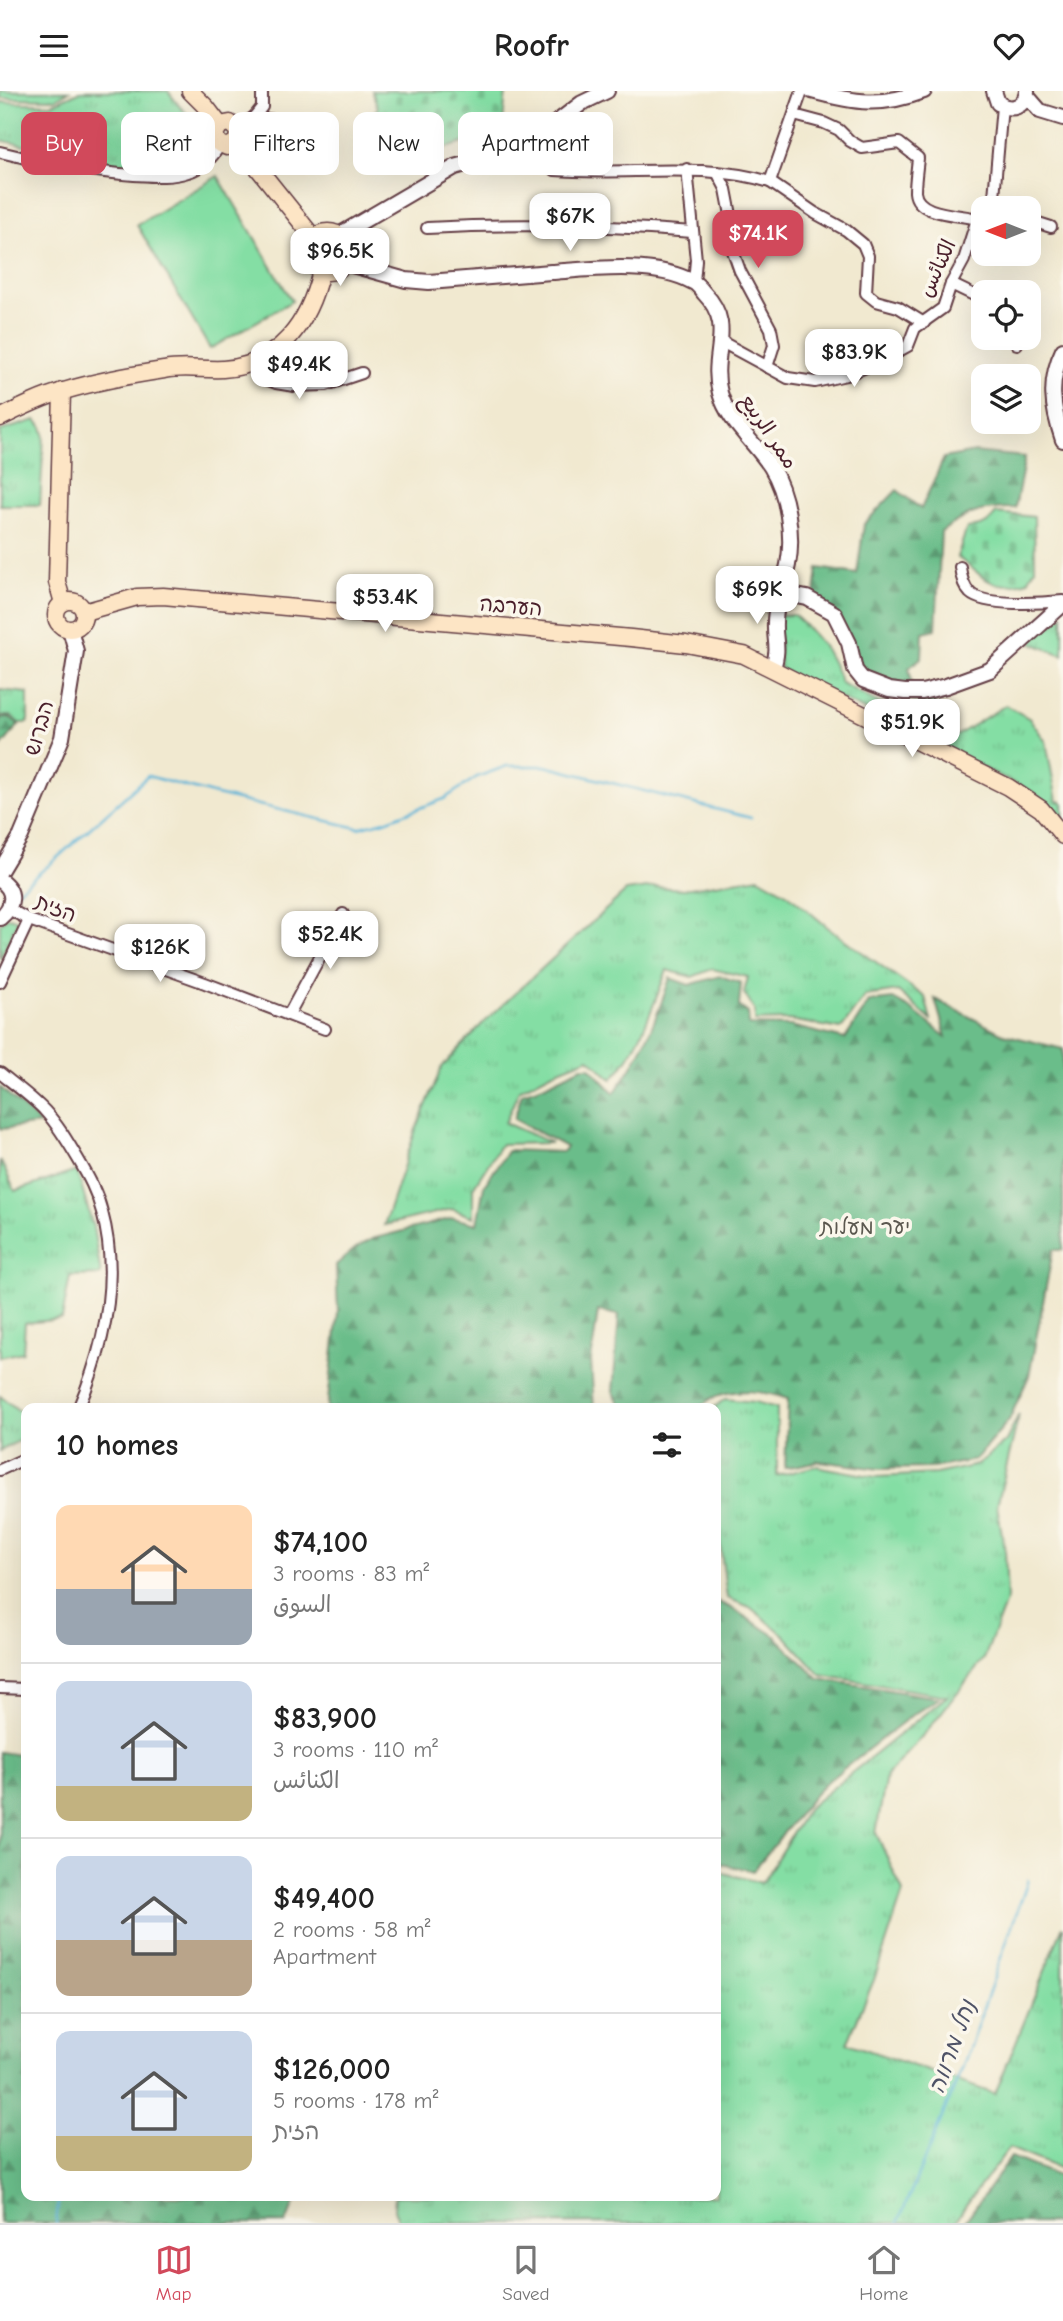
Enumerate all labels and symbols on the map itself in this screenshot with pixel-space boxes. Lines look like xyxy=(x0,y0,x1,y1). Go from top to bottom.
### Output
pin: $67K xyxy=(529,193,611,253)
north arrow xyxy=(971,196,1041,266)
pin: $74.1K xyxy=(701,211,815,270)
pin: $96.5K xyxy=(283,229,397,288)
street label: الكنائس xyxy=(913,235,961,301)
pin: $83.9K xyxy=(797,329,911,389)
pin: $49.4K xyxy=(242,341,356,401)
street label: ممر الربيع xyxy=(733,389,803,475)
pin: $69K xyxy=(716,567,798,626)
pin: $53.4K xyxy=(328,575,442,634)
street label: הערבה xyxy=(479,591,543,621)
street label: הברוש xyxy=(20,698,58,758)
pin: $51.9K xyxy=(855,699,969,759)
street label: הזית xyxy=(31,889,80,927)
pin: $52.4K xyxy=(273,911,387,971)
pin: $126K xyxy=(111,925,209,984)
park label: יער מעלות xyxy=(818,1215,910,1239)
water label: נחל מרווה xyxy=(923,1995,982,2097)

